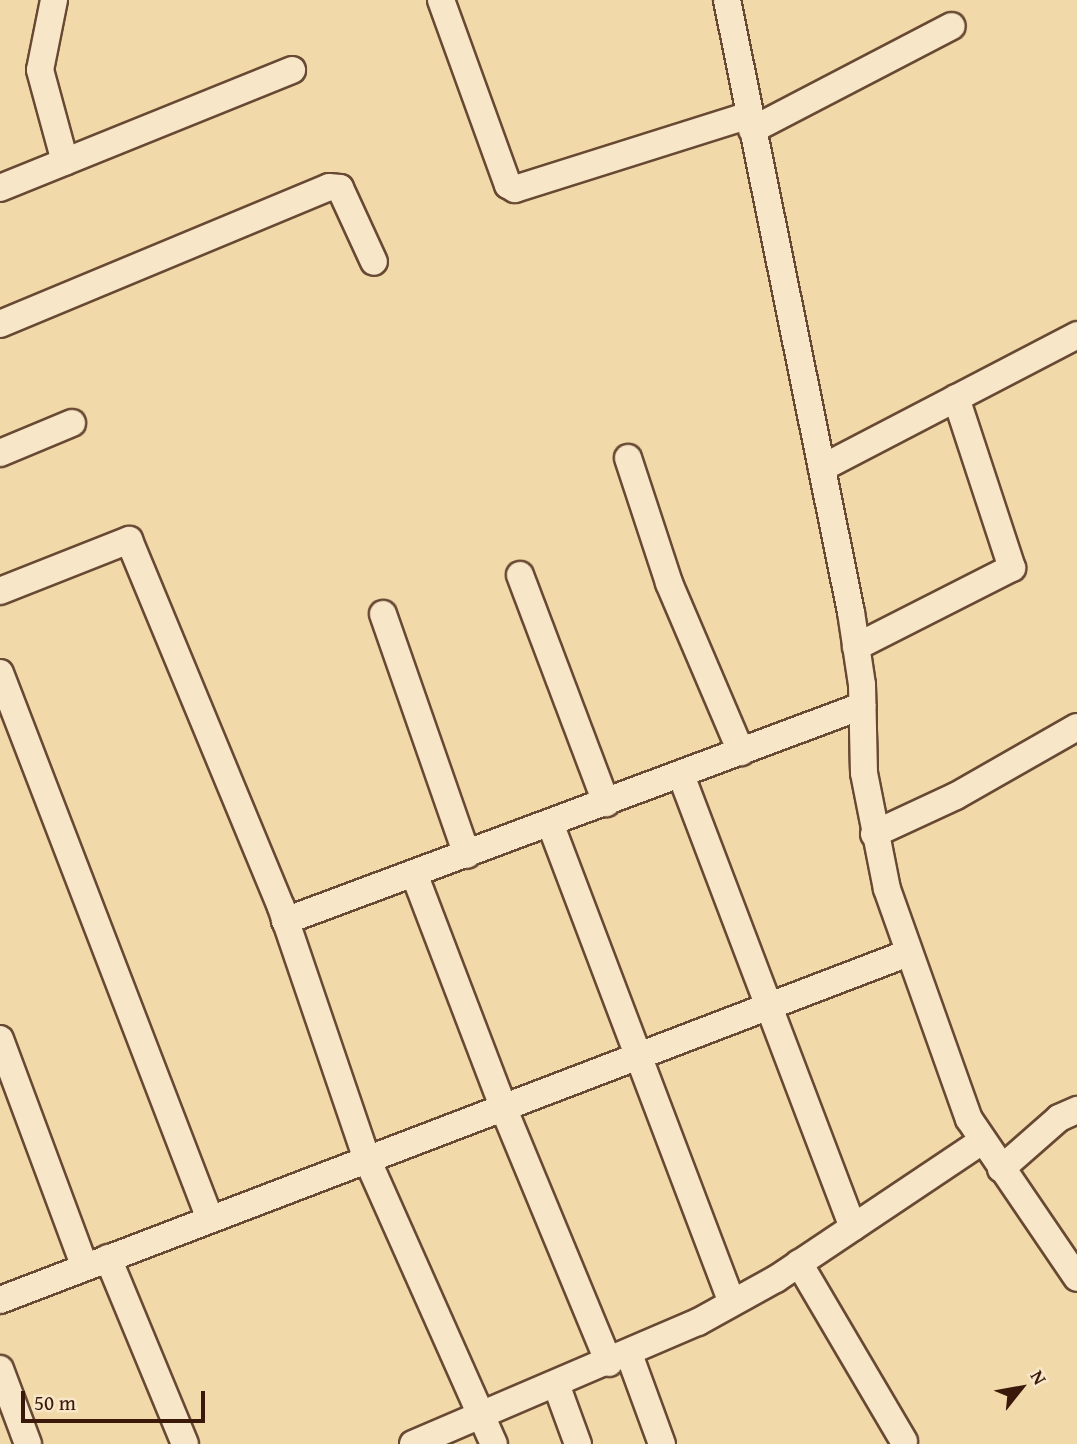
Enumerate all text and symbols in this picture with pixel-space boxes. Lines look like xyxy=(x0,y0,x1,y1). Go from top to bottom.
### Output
north arrow xyxy=(986,1353,1056,1423)
text: N xyxy=(1024,1365,1054,1390)
scale bar xyxy=(24,1378,208,1422)
text: 50 m xyxy=(34,1387,76,1418)

